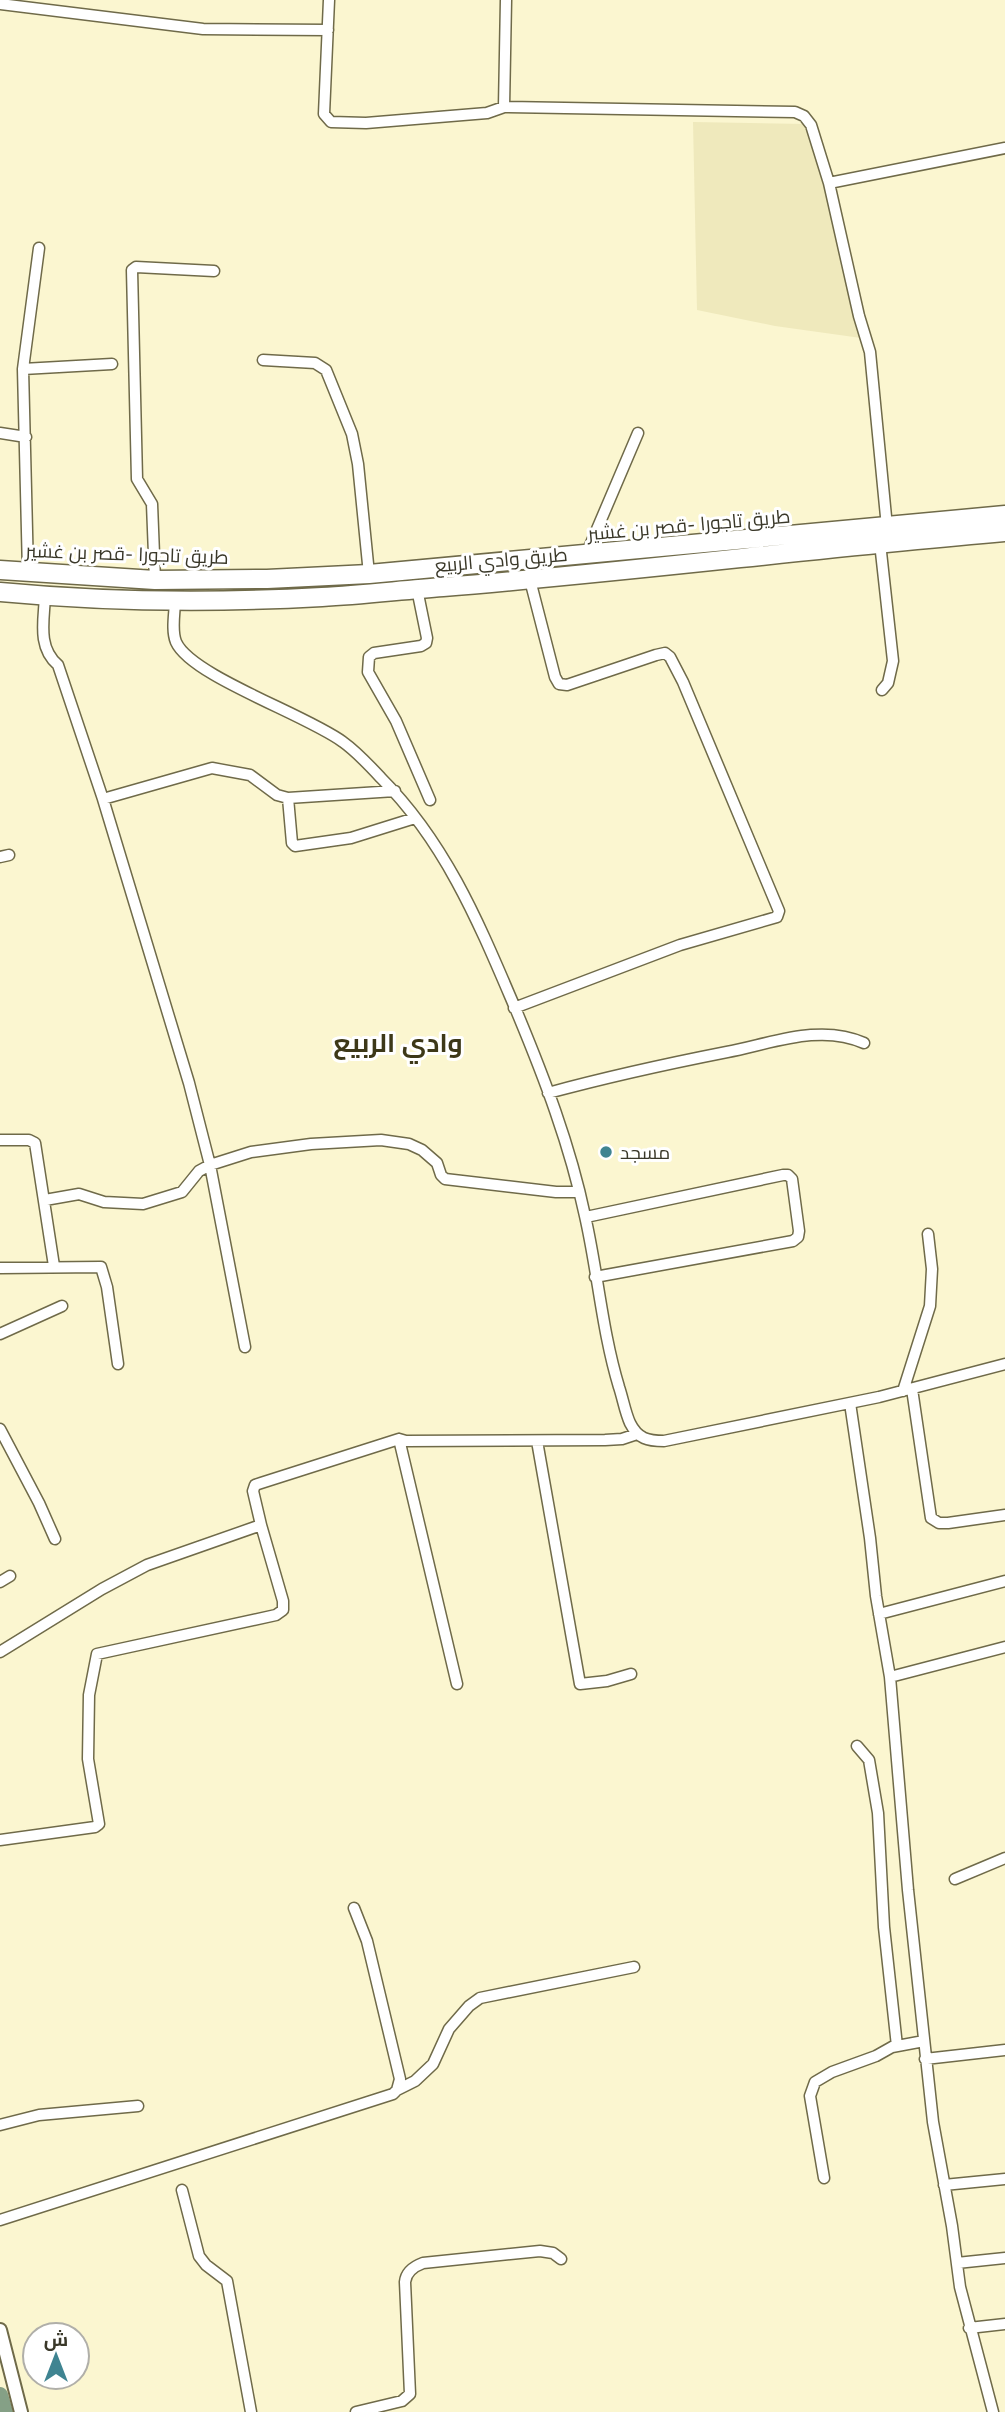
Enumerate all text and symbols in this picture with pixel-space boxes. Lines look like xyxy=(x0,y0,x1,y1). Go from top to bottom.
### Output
street label: طريق تاجورا -قصر بن غشير xyxy=(586,505,791,546)
street label: طريق تاجورا -قصر بن غشير xyxy=(24,539,229,570)
street label: طريق وادي الربيع xyxy=(434,543,569,580)
district label: وادي الربيع xyxy=(333,1028,463,1064)
place label: مسجد xyxy=(620,1141,670,1164)
marker: مسجد xyxy=(598,1144,614,1160)
north arrow xyxy=(21,2321,91,2391)
text: ش xyxy=(44,2328,68,2351)

